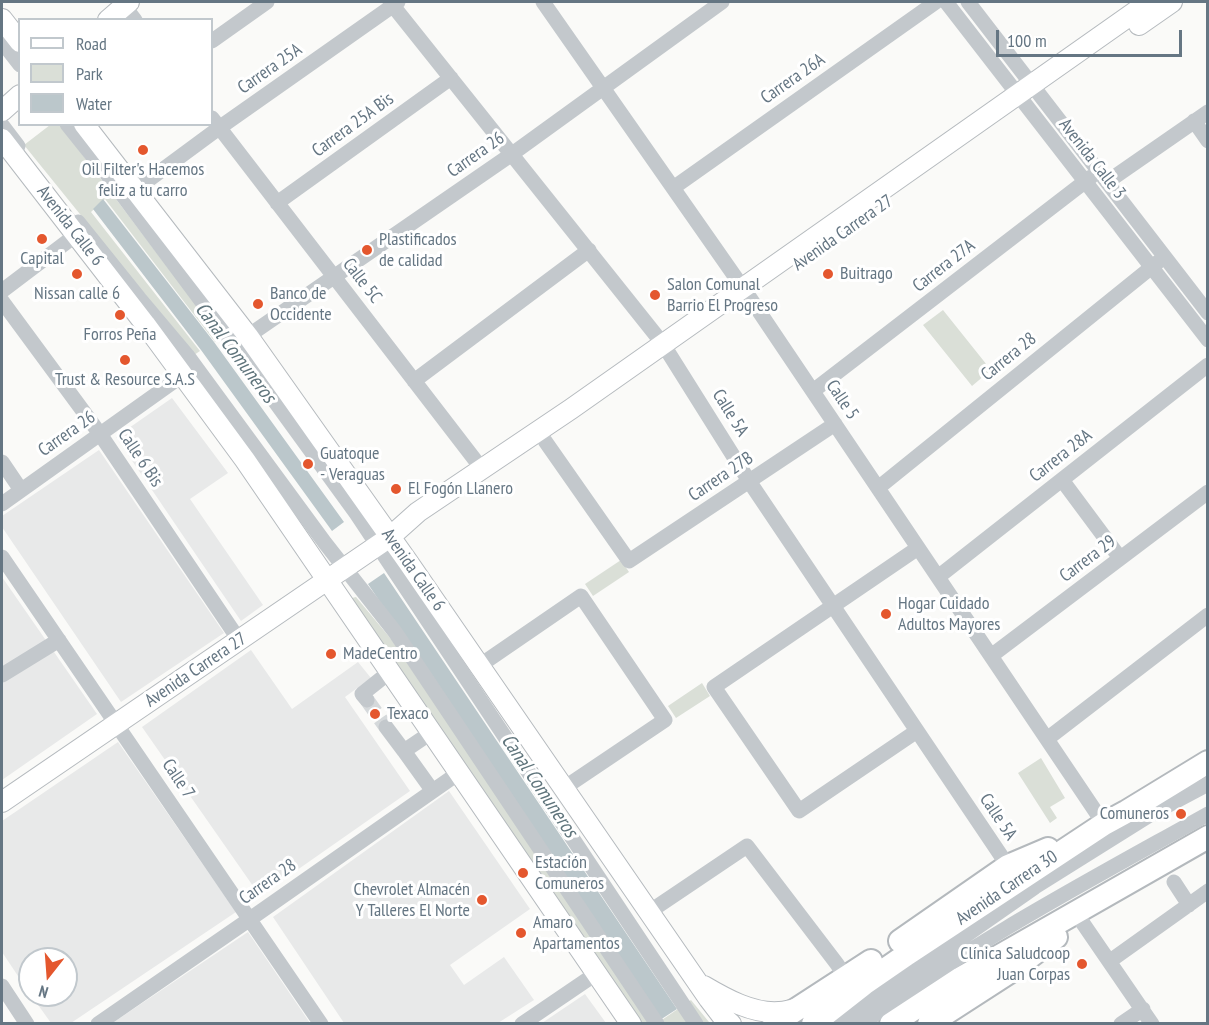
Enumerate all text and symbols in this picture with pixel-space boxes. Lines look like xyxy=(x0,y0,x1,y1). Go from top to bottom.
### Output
legend xyxy=(18,18,213,126)
scale bar xyxy=(999,18,1185,56)
text: 100 m xyxy=(1007,29,1047,52)
text: Road xyxy=(76,32,107,55)
street label: Carrera 25A xyxy=(234,39,306,99)
street label: Carrera 26A xyxy=(757,49,829,109)
text: Park xyxy=(76,62,103,85)
street label: Carrera 25A Bis xyxy=(308,88,398,162)
text: Water xyxy=(76,92,112,115)
street label: Avenida Calle 3 xyxy=(1054,115,1130,203)
street label: Carrera 26 xyxy=(443,128,509,182)
marker: Oil Filter's Hacemos feliz a tu carro xyxy=(136,143,150,157)
place label: Oil Filter's Hacemos feliz a tu carro xyxy=(82,159,204,201)
street label: Avenida Calle 6 xyxy=(32,182,108,270)
street label: Avenida Carrera 27 xyxy=(789,190,897,276)
place label: Plastificados de calidad xyxy=(379,229,457,272)
marker: Capital xyxy=(35,232,49,246)
street label: Carrera 27A xyxy=(909,235,979,297)
marker: Plastificados de calidad xyxy=(360,243,374,257)
place label: Capital xyxy=(20,248,64,270)
street label: Calle 5C xyxy=(338,254,386,308)
place label: Buitrago xyxy=(840,263,893,285)
marker: Nissan calle 6 xyxy=(70,267,84,281)
marker: Buitrago xyxy=(821,267,835,281)
place label: Salon Comunal Barrio El Progreso xyxy=(667,274,778,316)
place label: Nissan calle 6 xyxy=(34,283,120,305)
place label: Banco de Occidente xyxy=(270,283,332,326)
marker: Salon Comunal Barrio El Progreso xyxy=(648,288,662,302)
marker: Banco de Occidente xyxy=(251,297,265,311)
water label: Canal Comuneros xyxy=(189,298,281,408)
marker: Forros Peña xyxy=(113,308,127,322)
place label: Forros Peña xyxy=(84,324,156,346)
street label: Carrera 28 xyxy=(977,328,1041,386)
marker: Trust & Resource S.A.S xyxy=(118,353,132,367)
place label: Trust & Resource S.A.S xyxy=(55,369,195,391)
street label: Calle 5 xyxy=(821,376,863,424)
street label: Calle 5A xyxy=(707,385,753,441)
street label: Carrera 26 xyxy=(34,407,100,461)
street label: Calle 6 Bis xyxy=(113,425,167,491)
street label: Carrera 28A xyxy=(1026,425,1096,487)
place label: Guatoque - Veraguas xyxy=(320,443,385,486)
street label: Carrera 27B xyxy=(685,448,757,506)
marker: Guatoque - Veraguas xyxy=(301,457,315,471)
place label: El Fogón Llanero xyxy=(408,478,513,500)
marker: El Fogón Llanero xyxy=(389,482,403,496)
street label: Avenida Calle 6 xyxy=(377,525,449,615)
street label: Carrera 29 xyxy=(1056,531,1120,587)
place label: Hogar Cuidado Adultos Mayores xyxy=(898,593,1000,636)
marker: Hogar Cuidado Adultos Mayores xyxy=(879,607,893,621)
street label: Avenida Carrera 27 xyxy=(141,628,251,712)
place label: MadeCentro xyxy=(343,643,418,665)
marker: MadeCentro xyxy=(324,647,338,661)
place label: Texaco xyxy=(387,703,429,725)
marker: Texaco xyxy=(368,707,382,721)
water label: Canal Comuneros xyxy=(496,730,582,842)
street label: Calle 7 xyxy=(157,755,199,803)
street label: Calle 5A xyxy=(975,790,1021,844)
place label: Comuneros xyxy=(1100,803,1169,825)
marker: Comuneros xyxy=(1174,807,1188,821)
street label: Avenida Carrera 30 xyxy=(952,846,1062,930)
place label: Estación Comuneros xyxy=(535,852,604,894)
street label: Carrera 28 xyxy=(235,855,301,909)
marker: Estación Comuneros xyxy=(516,866,530,880)
place label: Chevrolet Almacén Y Talleres El Norte xyxy=(354,879,470,922)
marker: Chevrolet Almacén Y Talleres El Norte xyxy=(475,893,489,907)
place label: Amaro Apartamentos xyxy=(533,912,620,954)
marker: Amaro Apartamentos xyxy=(514,926,528,940)
place label: Clínica Saludcoop Juan Corpas xyxy=(960,943,1070,986)
north arrow xyxy=(18,947,78,1007)
marker: Clínica Saludcoop Juan Corpas xyxy=(1075,957,1089,971)
text: N xyxy=(36,981,50,1003)

